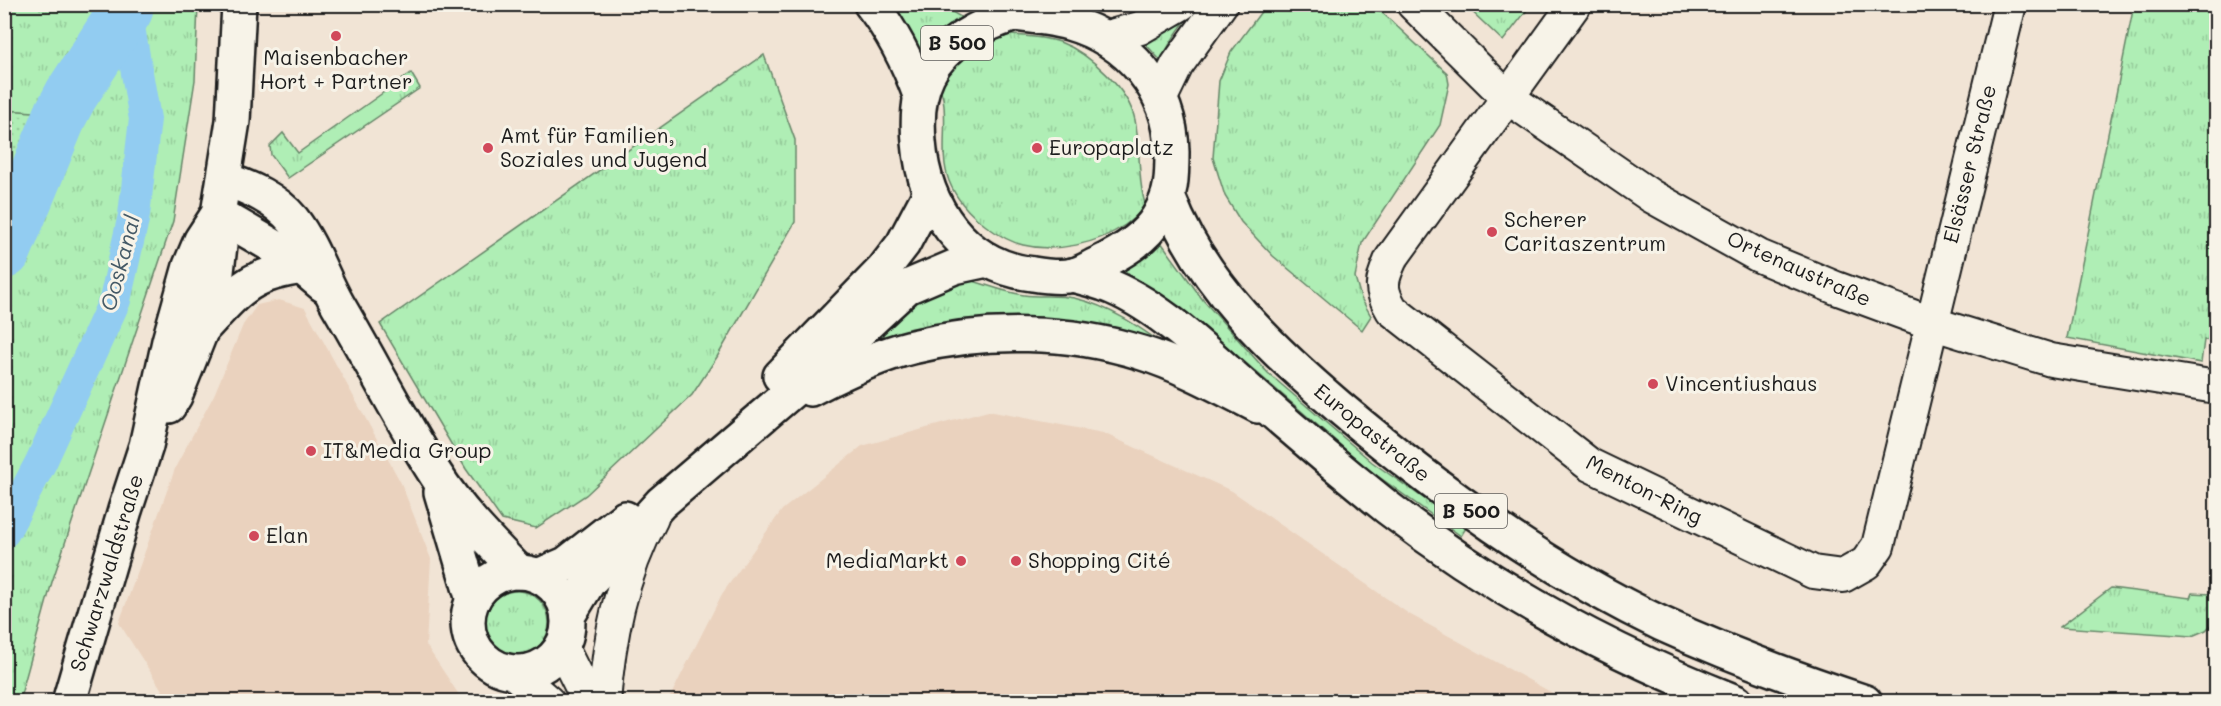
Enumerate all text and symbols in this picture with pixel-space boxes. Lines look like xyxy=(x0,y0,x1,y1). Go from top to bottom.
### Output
road number: B 500 xyxy=(921,26,993,60)
marker: Maisenbacher Hort + Partner xyxy=(329,29,343,43)
place label: Maisenbacher Hort + Partner xyxy=(260,43,412,94)
street label: Elsässer Straße xyxy=(1936,82,2001,246)
place label: Amt für Familien, Soziales und Jugend xyxy=(500,121,707,172)
place label: Europaplatz xyxy=(1049,133,1174,160)
marker: Amt für Familien, Soziales und Jugend xyxy=(481,141,495,155)
marker: Europaplatz xyxy=(1030,141,1044,155)
place label: Scherer Caritaszentrum xyxy=(1504,205,1666,256)
water label: Ooskanal xyxy=(93,211,146,314)
street label: Ortenaustraße xyxy=(1723,224,1876,311)
marker: Scherer Caritaszentrum xyxy=(1485,225,1499,239)
place label: Vincentiushaus xyxy=(1665,369,1818,396)
street label: Europastraße xyxy=(1309,377,1437,487)
marker: Vincentiushaus xyxy=(1646,377,1660,391)
place label: IT&Media Group xyxy=(323,436,491,463)
marker: IT&Media Group xyxy=(304,444,318,458)
street label: Menton-Ring xyxy=(1582,448,1708,530)
street label: Schwarzwaldstraße xyxy=(63,471,148,675)
road number: B 500 xyxy=(1435,494,1507,528)
place label: Elan xyxy=(266,521,308,548)
marker: Elan xyxy=(247,529,261,543)
place label: MediaMarkt xyxy=(826,546,949,573)
place label: Shopping Cité xyxy=(1028,546,1171,573)
marker: MediaMarkt xyxy=(954,554,968,568)
marker: Shopping Cité xyxy=(1009,554,1023,568)

